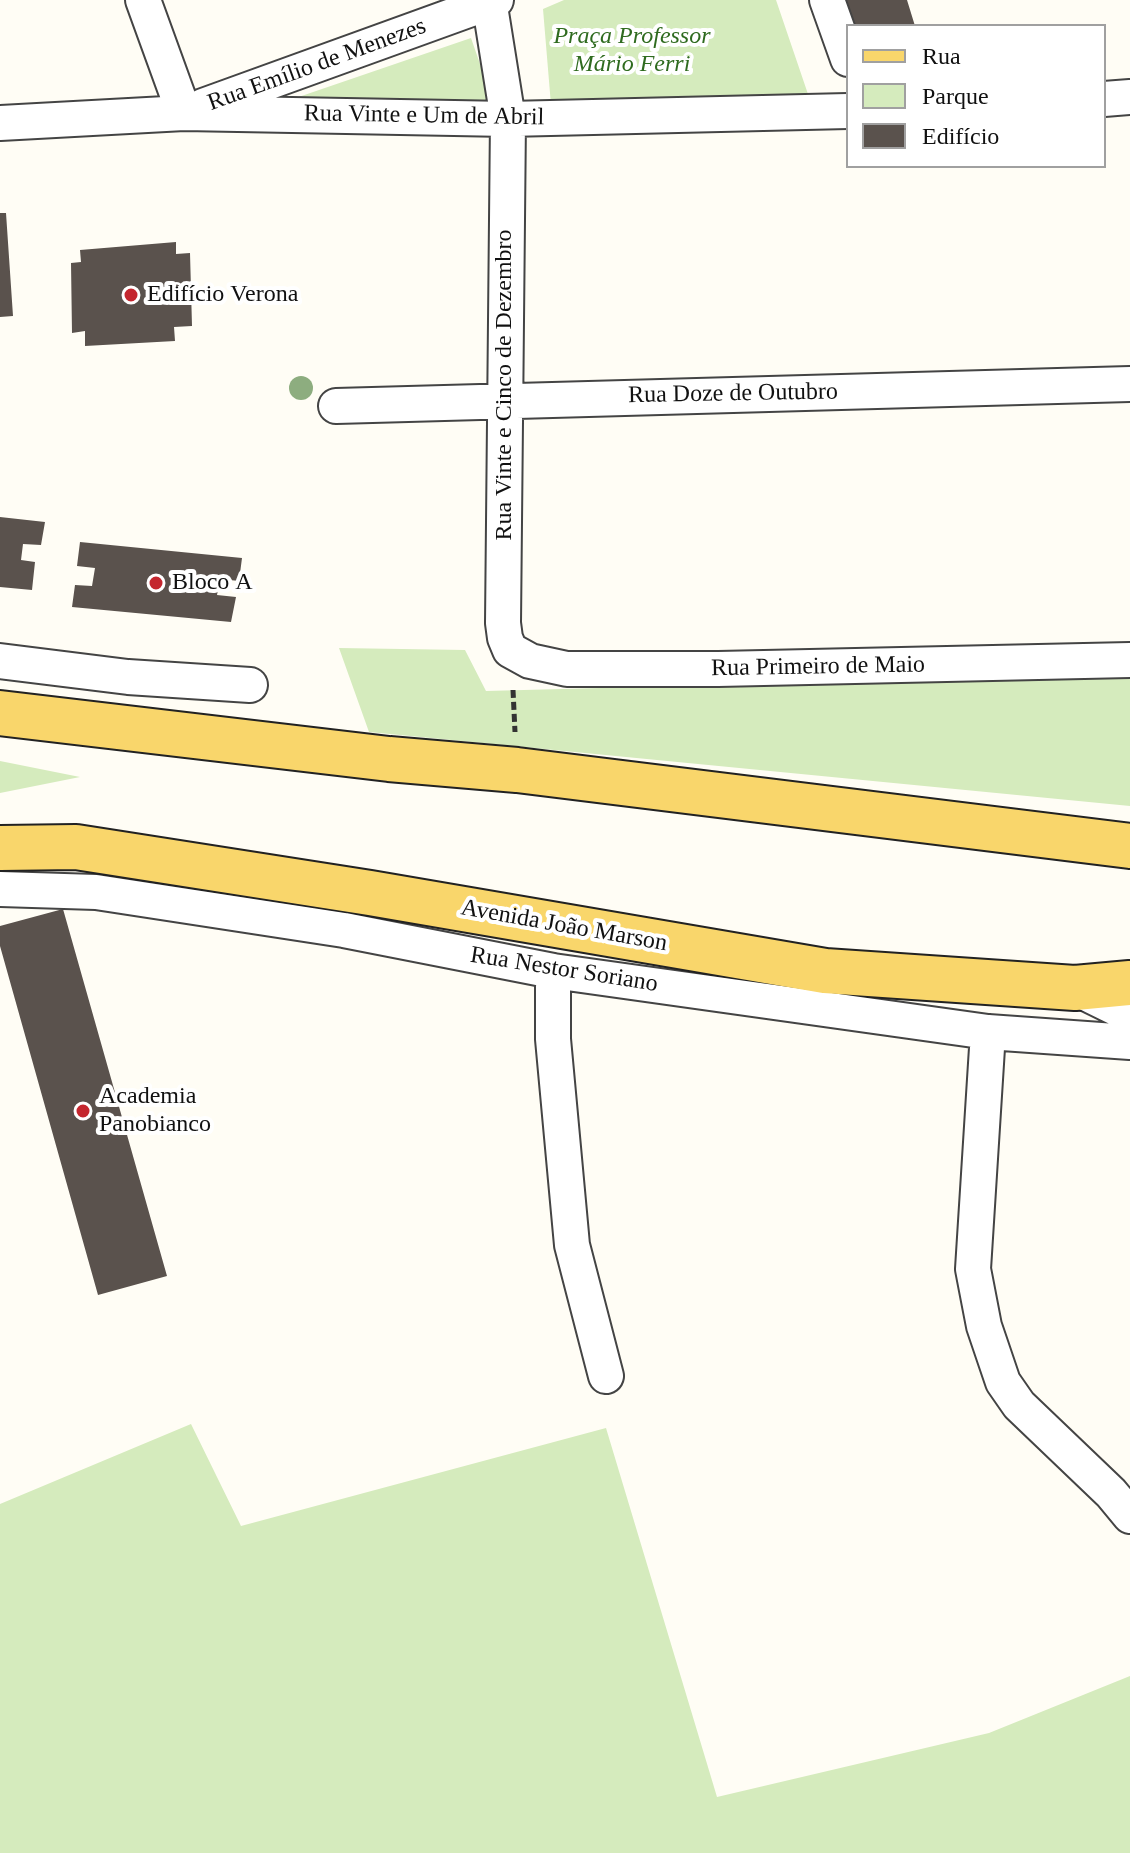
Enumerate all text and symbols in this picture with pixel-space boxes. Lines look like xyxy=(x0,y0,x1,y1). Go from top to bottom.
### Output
street label: Rua Emílio de Menezes xyxy=(204,12,430,118)
park label: Praça Professor Mário Ferri xyxy=(553,23,711,79)
legend xyxy=(846,24,1106,168)
text: Rua xyxy=(922,43,961,69)
text: Parque xyxy=(922,83,989,109)
street label: Rua Vinte e Um de Abril xyxy=(304,100,544,132)
text: Edifício xyxy=(922,123,999,149)
street label: Rua Vinte e Cinco de Dezembro xyxy=(491,229,519,541)
place label: Edifício Verona xyxy=(147,281,298,309)
marker: Edifício Verona xyxy=(122,286,140,304)
street label: Rua Doze de Outubro xyxy=(628,378,838,410)
place label: Bloco A xyxy=(172,569,253,597)
marker: Bloco A xyxy=(147,574,165,592)
street label: Rua Primeiro de Maio xyxy=(711,651,925,683)
street label: Avenida João Marson xyxy=(459,894,669,958)
street label: Rua Nestor Soriano xyxy=(468,941,660,999)
place label: Academia Panobianco xyxy=(99,1083,211,1139)
marker: Academia Panobianco xyxy=(74,1102,92,1120)

